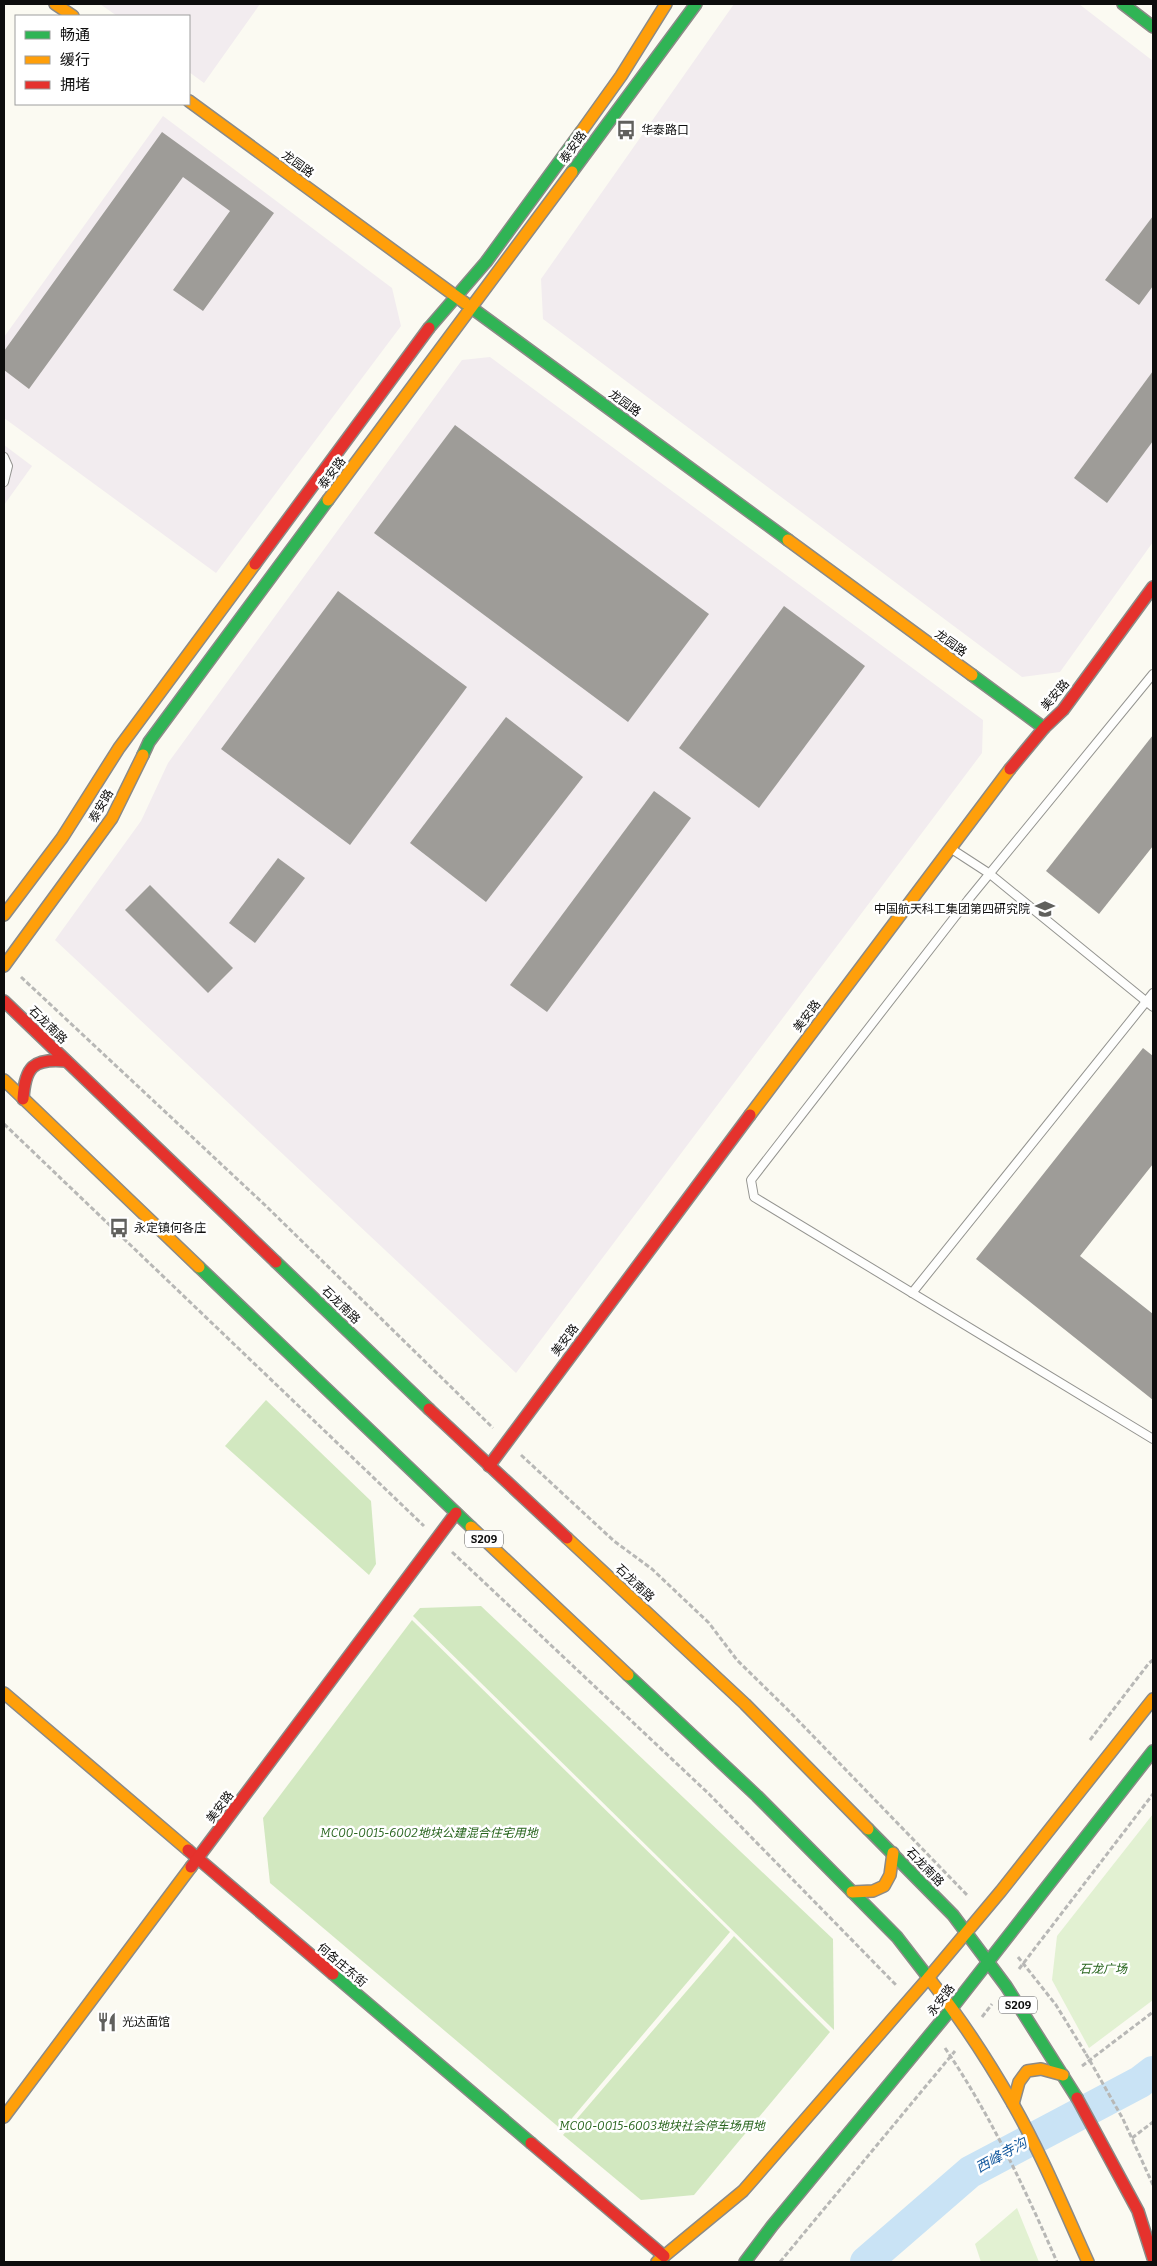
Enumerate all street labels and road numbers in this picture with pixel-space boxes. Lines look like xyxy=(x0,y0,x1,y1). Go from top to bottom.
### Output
street label: 泰安路 xyxy=(557,128,589,166)
street label: 龙园路 xyxy=(279,148,317,180)
street label: 龙园路 xyxy=(606,387,644,419)
street label: 泰安路 xyxy=(316,454,348,492)
street label: 龙园路 xyxy=(932,627,970,659)
street label: 美安路 xyxy=(1038,677,1072,713)
street label: 泰安路 xyxy=(86,787,116,825)
street label: 美安路 xyxy=(791,997,823,1035)
street label: 石龙南路 xyxy=(26,1003,70,1047)
street label: 石龙南路 xyxy=(319,1283,363,1327)
street label: 美安路 xyxy=(549,1321,581,1359)
road number: S209 xyxy=(465,1530,503,1548)
street label: 石龙南路 xyxy=(613,1562,657,1604)
street label: 美安路 xyxy=(204,1788,236,1826)
street label: 石龙南路 xyxy=(903,1845,947,1889)
street label: 何各庄东街 xyxy=(315,1940,369,1990)
street label: 永安路 xyxy=(924,1982,958,2018)
road number: S209 xyxy=(999,1996,1037,2014)

